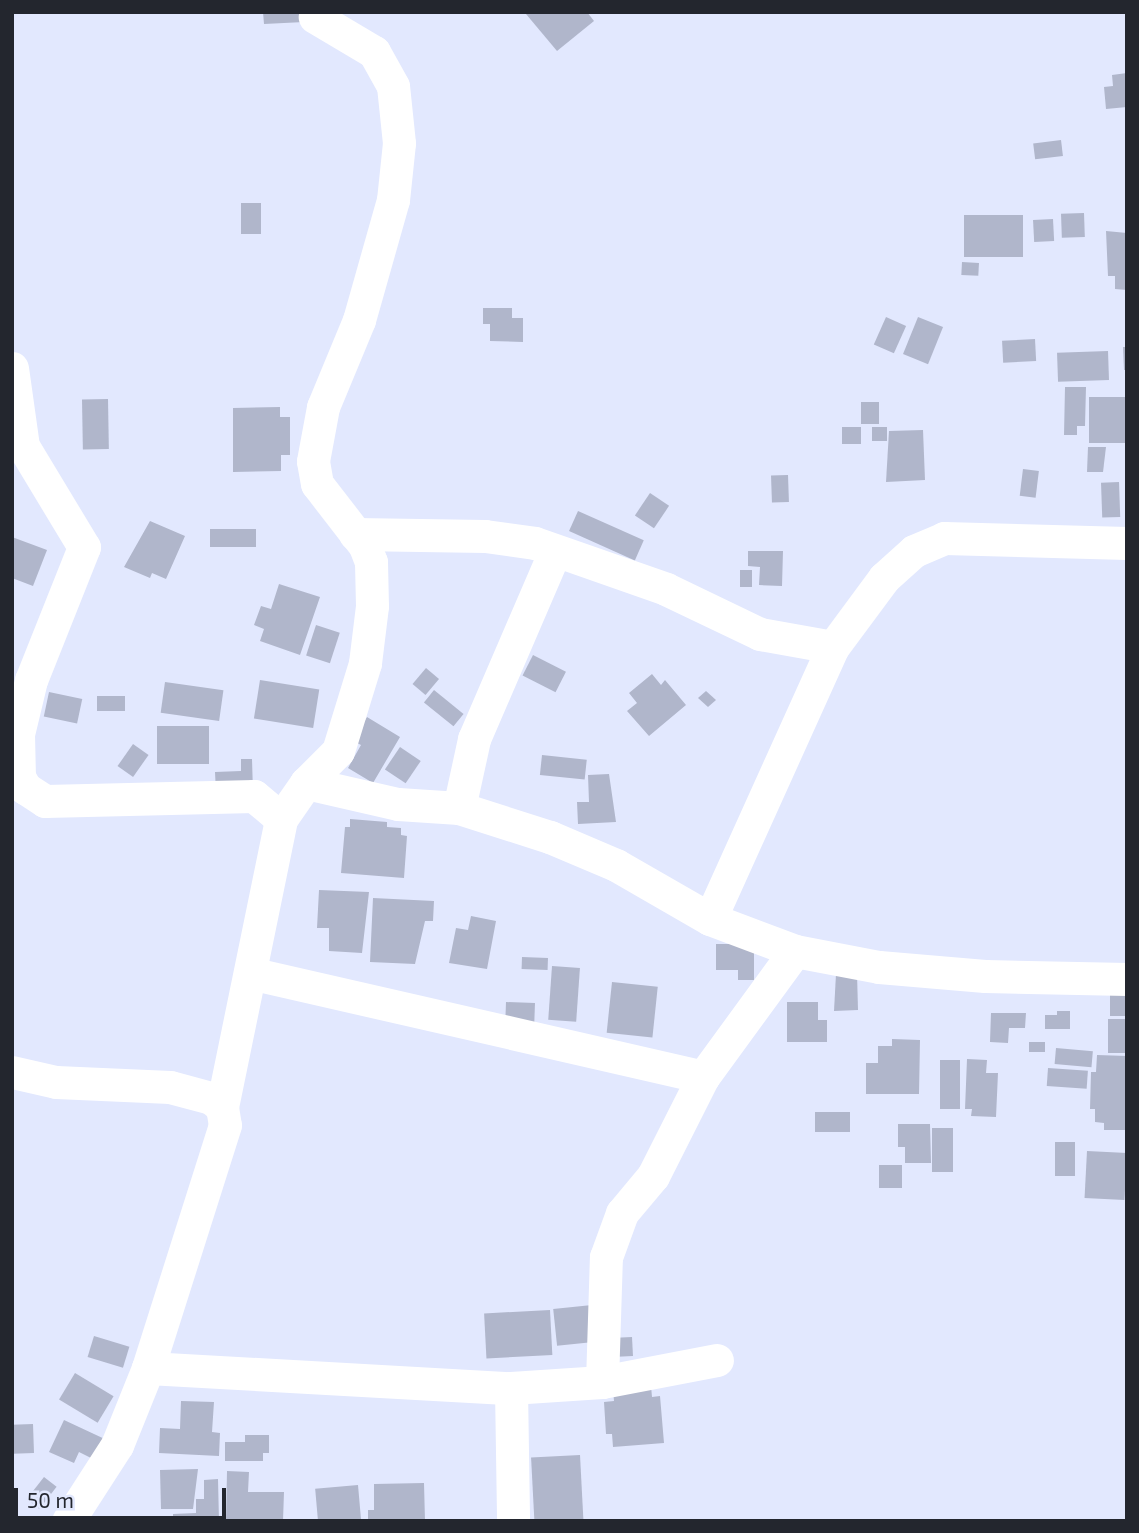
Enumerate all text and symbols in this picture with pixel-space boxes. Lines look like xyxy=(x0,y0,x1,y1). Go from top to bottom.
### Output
scale bar xyxy=(18,1474,229,1518)
text: 50 m xyxy=(27,1487,74,1512)

